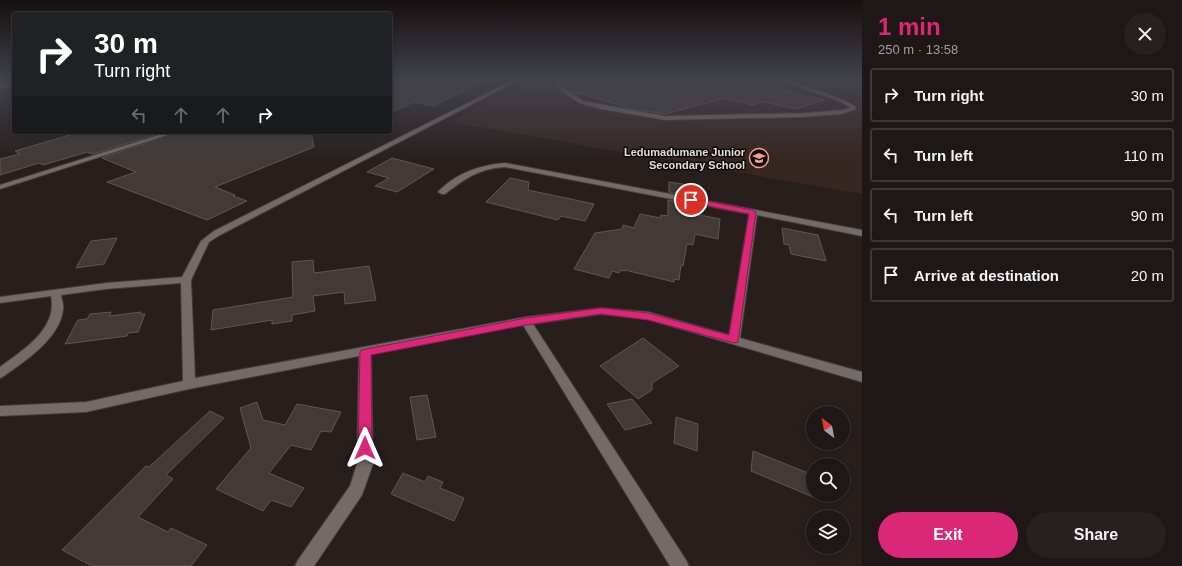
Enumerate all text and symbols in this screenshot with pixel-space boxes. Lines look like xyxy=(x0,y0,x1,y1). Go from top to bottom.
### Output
text: 1 min xyxy=(878,13,941,40)
button: close xyxy=(1124,13,1166,55)
icon: right xyxy=(28,28,80,80)
text: 30 m xyxy=(94,28,158,59)
text: 250 m · 13:58 xyxy=(878,42,958,57)
text: Turn right xyxy=(94,61,170,81)
icon: right xyxy=(880,84,902,106)
text: Turn right xyxy=(914,87,984,104)
text: 30 m xyxy=(1131,87,1164,104)
icon: left xyxy=(128,104,150,126)
icon: ahead xyxy=(170,104,192,126)
icon: ahead xyxy=(212,104,234,126)
icon: right xyxy=(254,104,276,126)
icon: left xyxy=(880,144,902,166)
place label: Ledumadumane Junior Secondary School xyxy=(624,146,746,171)
school or university icon: Ledumadumane Junior Secondary School xyxy=(748,147,770,169)
text: Turn left xyxy=(914,147,973,164)
text: 110 m xyxy=(1123,147,1164,164)
pin xyxy=(674,183,708,217)
icon: arrive xyxy=(680,189,702,211)
icon: left xyxy=(880,204,902,226)
text: Turn left xyxy=(914,207,973,224)
text: 90 m xyxy=(1131,207,1164,224)
icon: arrive xyxy=(880,264,902,286)
text: Arrive at destination xyxy=(914,267,1059,284)
text: 20 m xyxy=(1131,267,1164,284)
north arrow xyxy=(806,406,850,450)
map controls xyxy=(806,406,850,554)
position arrow xyxy=(344,427,386,469)
button: search xyxy=(806,458,850,502)
button: layers xyxy=(806,510,850,554)
button: Exit xyxy=(878,512,1018,558)
button: Share xyxy=(1026,512,1166,558)

